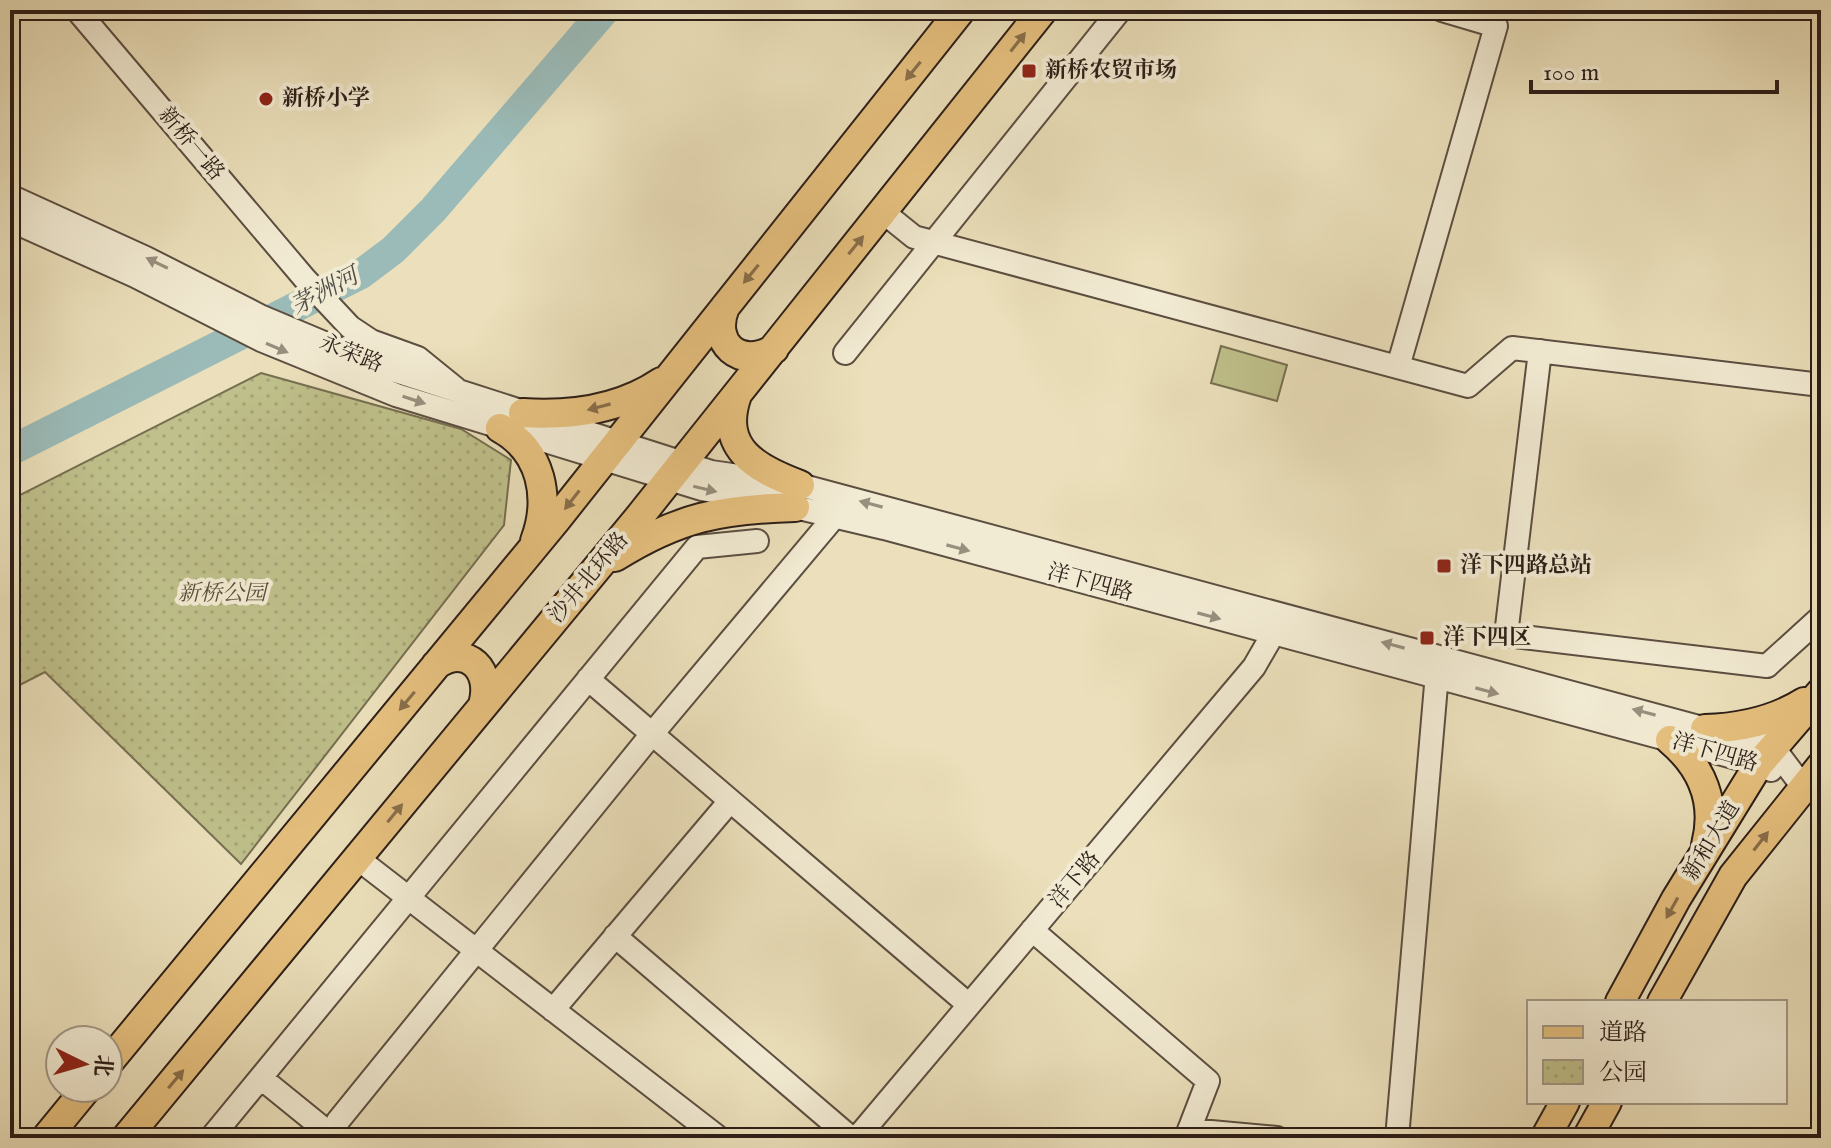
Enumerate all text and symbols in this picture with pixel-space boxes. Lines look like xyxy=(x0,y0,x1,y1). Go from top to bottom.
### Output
one-way arrow xyxy=(1009,32,1026,52)
scale bar xyxy=(1531,44,1777,94)
place label: 新桥农贸市场 xyxy=(1045,57,1177,85)
text: 100 m xyxy=(1543,58,1599,89)
one-way arrow xyxy=(905,61,922,81)
marker: 新桥农贸市场 xyxy=(1020,62,1038,80)
place label: 新桥小学 xyxy=(282,85,370,113)
marker: 新桥小学 xyxy=(257,90,275,108)
street label: 新桥一路 xyxy=(152,101,230,187)
one-way arrow xyxy=(847,236,864,256)
one-way arrow xyxy=(145,256,168,270)
water label: 茅洲河 xyxy=(286,260,368,323)
one-way arrow xyxy=(743,264,759,284)
street label: 永荣路 xyxy=(315,329,387,379)
one-way arrow xyxy=(266,341,289,354)
one-way arrow xyxy=(402,394,426,407)
one-way arrow xyxy=(586,402,611,414)
one-way arrow xyxy=(693,483,718,496)
one-way arrow xyxy=(564,490,581,510)
one-way arrow xyxy=(859,498,884,510)
street label: 沙井北环路 xyxy=(543,527,635,629)
one-way arrow xyxy=(947,542,971,555)
place label: 洋下四路总站 xyxy=(1460,552,1592,580)
marker: 洋下四路总站 xyxy=(1435,557,1453,575)
street label: 洋下四路 xyxy=(1044,558,1136,608)
park label: 新桥公园 xyxy=(178,580,269,608)
one-way arrow xyxy=(1197,610,1222,622)
place label: 洋下四区 xyxy=(1443,624,1531,652)
marker: 洋下四区 xyxy=(1418,629,1436,647)
one-way arrow xyxy=(1380,638,1405,650)
one-way arrow xyxy=(1475,685,1500,697)
one-way arrow xyxy=(399,691,416,711)
one-way arrow xyxy=(1631,706,1656,718)
street label: 洋下四路 xyxy=(1669,727,1761,779)
street label: 新和大道 xyxy=(1677,796,1747,886)
one-way arrow xyxy=(386,803,402,823)
one-way arrow xyxy=(1753,831,1769,851)
street label: 洋下路 xyxy=(1043,846,1107,914)
one-way arrow xyxy=(1665,897,1679,919)
legend xyxy=(1527,1000,1787,1104)
text: 道路 xyxy=(1599,1018,1647,1049)
north arrow xyxy=(44,1024,124,1104)
text: 北 xyxy=(87,1053,117,1078)
text: 公园 xyxy=(1599,1058,1647,1089)
one-way arrow xyxy=(167,1069,184,1089)

